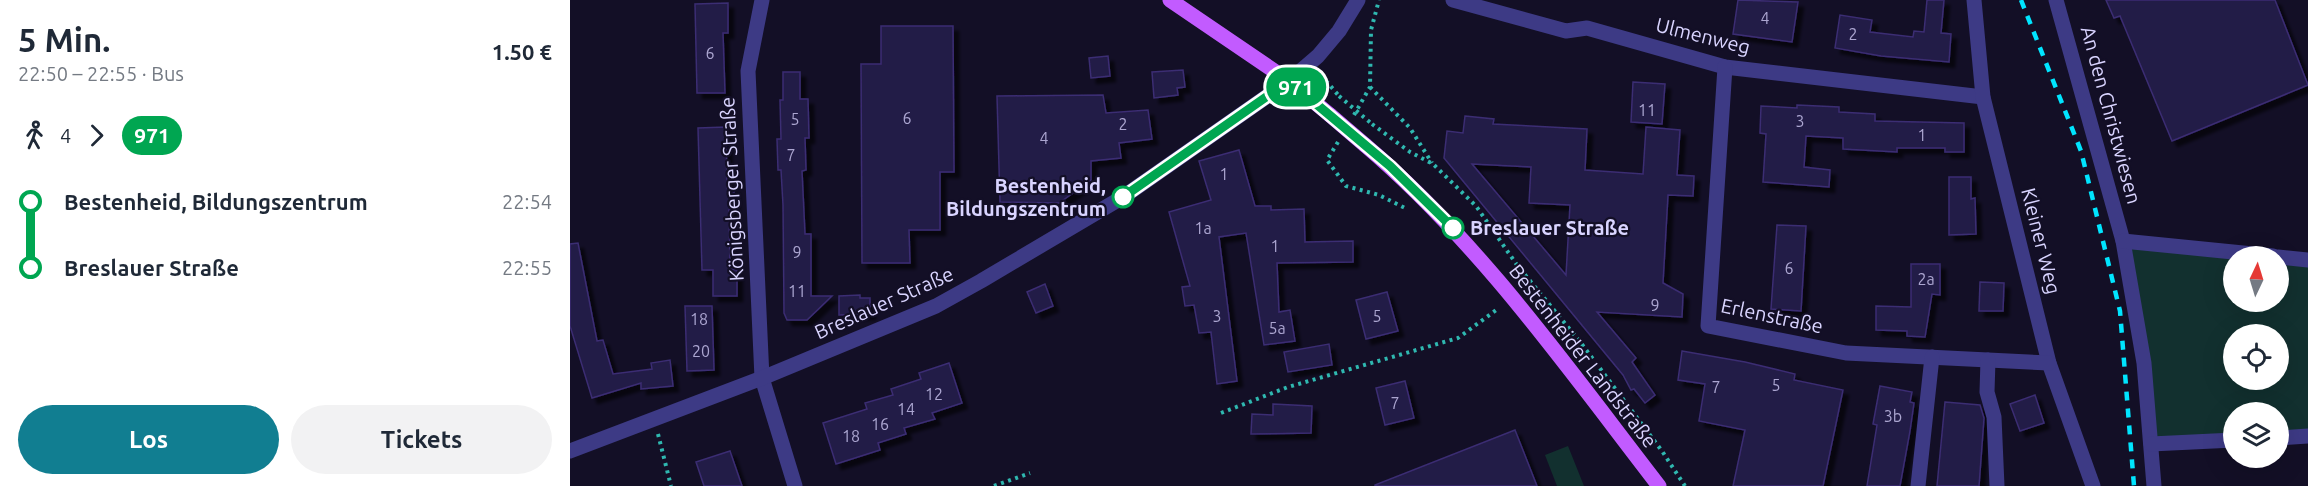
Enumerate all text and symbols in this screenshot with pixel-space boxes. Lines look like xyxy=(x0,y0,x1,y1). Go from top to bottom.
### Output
house number: 4 xyxy=(1760,9,1770,27)
street label: Ulmenweg xyxy=(1653,13,1753,58)
text: 5 Min. xyxy=(18,21,110,58)
street label: An den Christwiesen xyxy=(2077,24,2146,206)
house number: 2 xyxy=(1848,25,1858,43)
text: 1.50 € xyxy=(492,39,552,64)
house number: 6 xyxy=(705,44,715,62)
text: 22:50 – 22:55 · Bus xyxy=(18,62,184,85)
line badge: 971 xyxy=(1262,68,1330,106)
text: 971 xyxy=(1278,75,1314,99)
street label: Königsberger Straße xyxy=(715,96,748,282)
house number: 11 xyxy=(1638,101,1656,119)
house number: 6 xyxy=(902,109,912,127)
house number: 5 xyxy=(790,110,800,128)
house number: 3 xyxy=(1795,112,1805,130)
house number: 2 xyxy=(1118,115,1128,133)
icon: walk xyxy=(18,119,51,152)
icon: forward xyxy=(80,119,113,152)
text: 971 xyxy=(134,123,170,147)
text: 4 xyxy=(60,124,71,147)
house number: 1 xyxy=(1917,126,1927,144)
house number: 4 xyxy=(1039,129,1049,147)
house number: 7 xyxy=(786,146,796,164)
house number: 1 xyxy=(1219,165,1229,183)
place label: Bestenheid, Bildungszentrum xyxy=(946,174,1106,220)
street label: Kleiner Weg xyxy=(2017,185,2066,296)
marker: Bestenheid, Bildungszentrum xyxy=(1112,186,1134,208)
text: Bestenheid, Bildungszentrum xyxy=(64,189,368,214)
text: 22:54 xyxy=(502,190,552,213)
place label: Breslauer Straße xyxy=(1470,216,1629,239)
marker: Breslauer Straße xyxy=(1442,217,1464,239)
house number: 1a xyxy=(1194,219,1212,237)
house number: 1 xyxy=(1270,237,1280,255)
house number: 9 xyxy=(792,243,802,261)
north arrow xyxy=(2223,246,2289,312)
map controls xyxy=(2223,246,2289,468)
text: Breslauer Straße xyxy=(64,255,239,280)
text: 22:55 xyxy=(502,256,552,279)
house number: 6 xyxy=(1784,259,1794,277)
street label: Bestenheider Landstraße xyxy=(1505,260,1662,452)
street label: Breslauer Straße xyxy=(811,262,957,343)
house number: 2a xyxy=(1917,270,1935,288)
house number: 11 xyxy=(788,282,806,300)
street label: Erlenstraße xyxy=(1719,293,1825,338)
house number: 9 xyxy=(1650,296,1660,314)
house number: 3 xyxy=(1212,307,1222,325)
house number: 5 xyxy=(1372,307,1382,325)
house number: 18 xyxy=(690,310,708,328)
house number: 5a xyxy=(1268,319,1286,337)
button: locate xyxy=(2223,324,2289,390)
house number: 20 xyxy=(692,342,710,360)
house number: 5 xyxy=(1771,376,1781,394)
house number: 7 xyxy=(1711,378,1721,396)
house number: 12 xyxy=(925,385,943,403)
house number: 7 xyxy=(1390,394,1400,412)
house number: 14 xyxy=(897,400,915,418)
button: layers xyxy=(2223,402,2289,468)
button: Los xyxy=(18,405,279,474)
button: Tickets xyxy=(291,405,552,474)
house number: 3b xyxy=(1884,407,1902,425)
house number: 16 xyxy=(871,415,889,433)
house number: 18 xyxy=(842,427,860,445)

